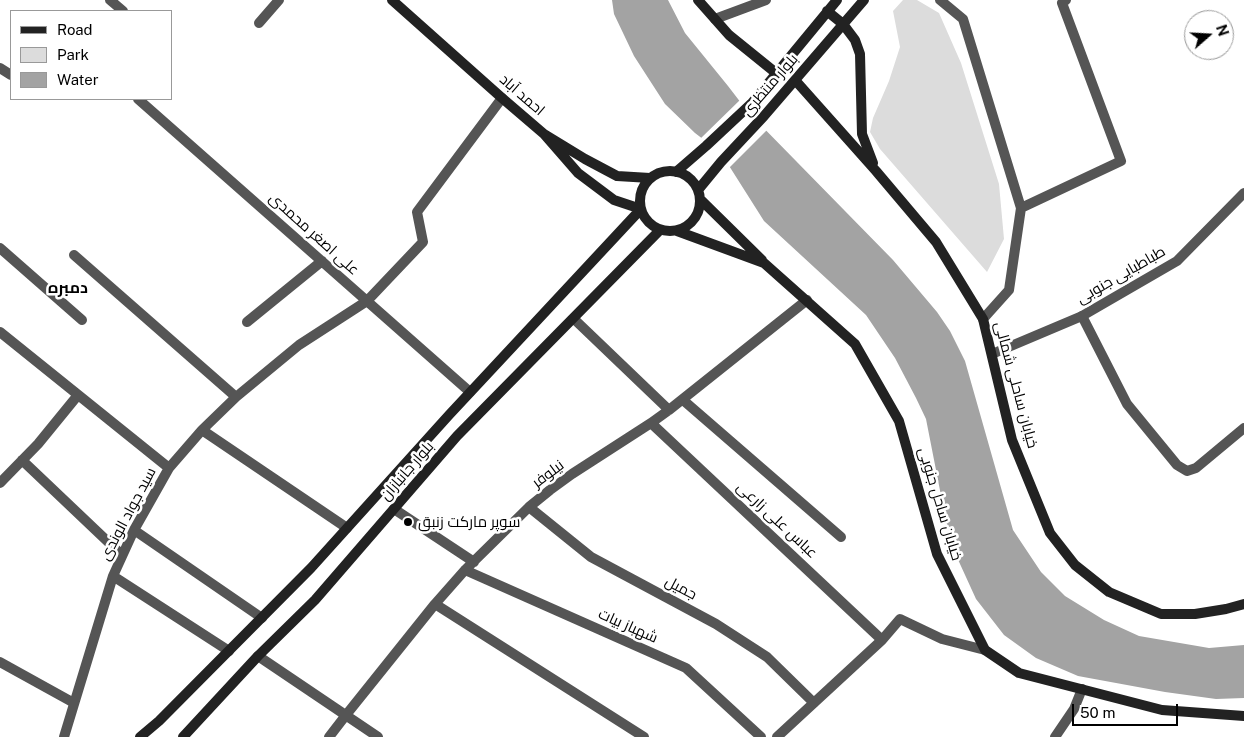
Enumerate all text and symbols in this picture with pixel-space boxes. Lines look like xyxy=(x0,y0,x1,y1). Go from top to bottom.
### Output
legend xyxy=(10,10,172,100)
north arrow xyxy=(1184,10,1234,60)
text: Road xyxy=(57,21,93,38)
text: N xyxy=(1213,23,1232,38)
text: Park xyxy=(57,46,89,63)
street label: بلوار منتظری xyxy=(738,50,802,120)
text: Water xyxy=(57,71,99,88)
street label: احمد آباد xyxy=(496,71,548,119)
street label: علی اصغر محمدی xyxy=(265,189,363,279)
street label: طباطبایی جنوبی xyxy=(1073,242,1169,308)
district label: دمبره xyxy=(48,278,88,298)
street label: خیابان ساحلی شمالی xyxy=(990,320,1042,450)
street label: بلوار جانبازان xyxy=(376,438,438,504)
street label: خیابان ساحل جنوبی xyxy=(914,445,966,563)
street label: نیلوفر xyxy=(528,456,568,492)
street label: سید جواد الوندی xyxy=(96,464,160,564)
street label: عباس علی زارعی xyxy=(733,478,821,562)
place label: سوپر مارکت زنبق xyxy=(418,513,520,531)
marker: سوپر مارکت زنبق xyxy=(402,516,414,528)
street label: جمیل xyxy=(662,572,700,604)
street label: شهباز بیات xyxy=(595,605,661,647)
scale bar xyxy=(1074,694,1180,726)
text: 50 m xyxy=(1080,704,1115,721)

